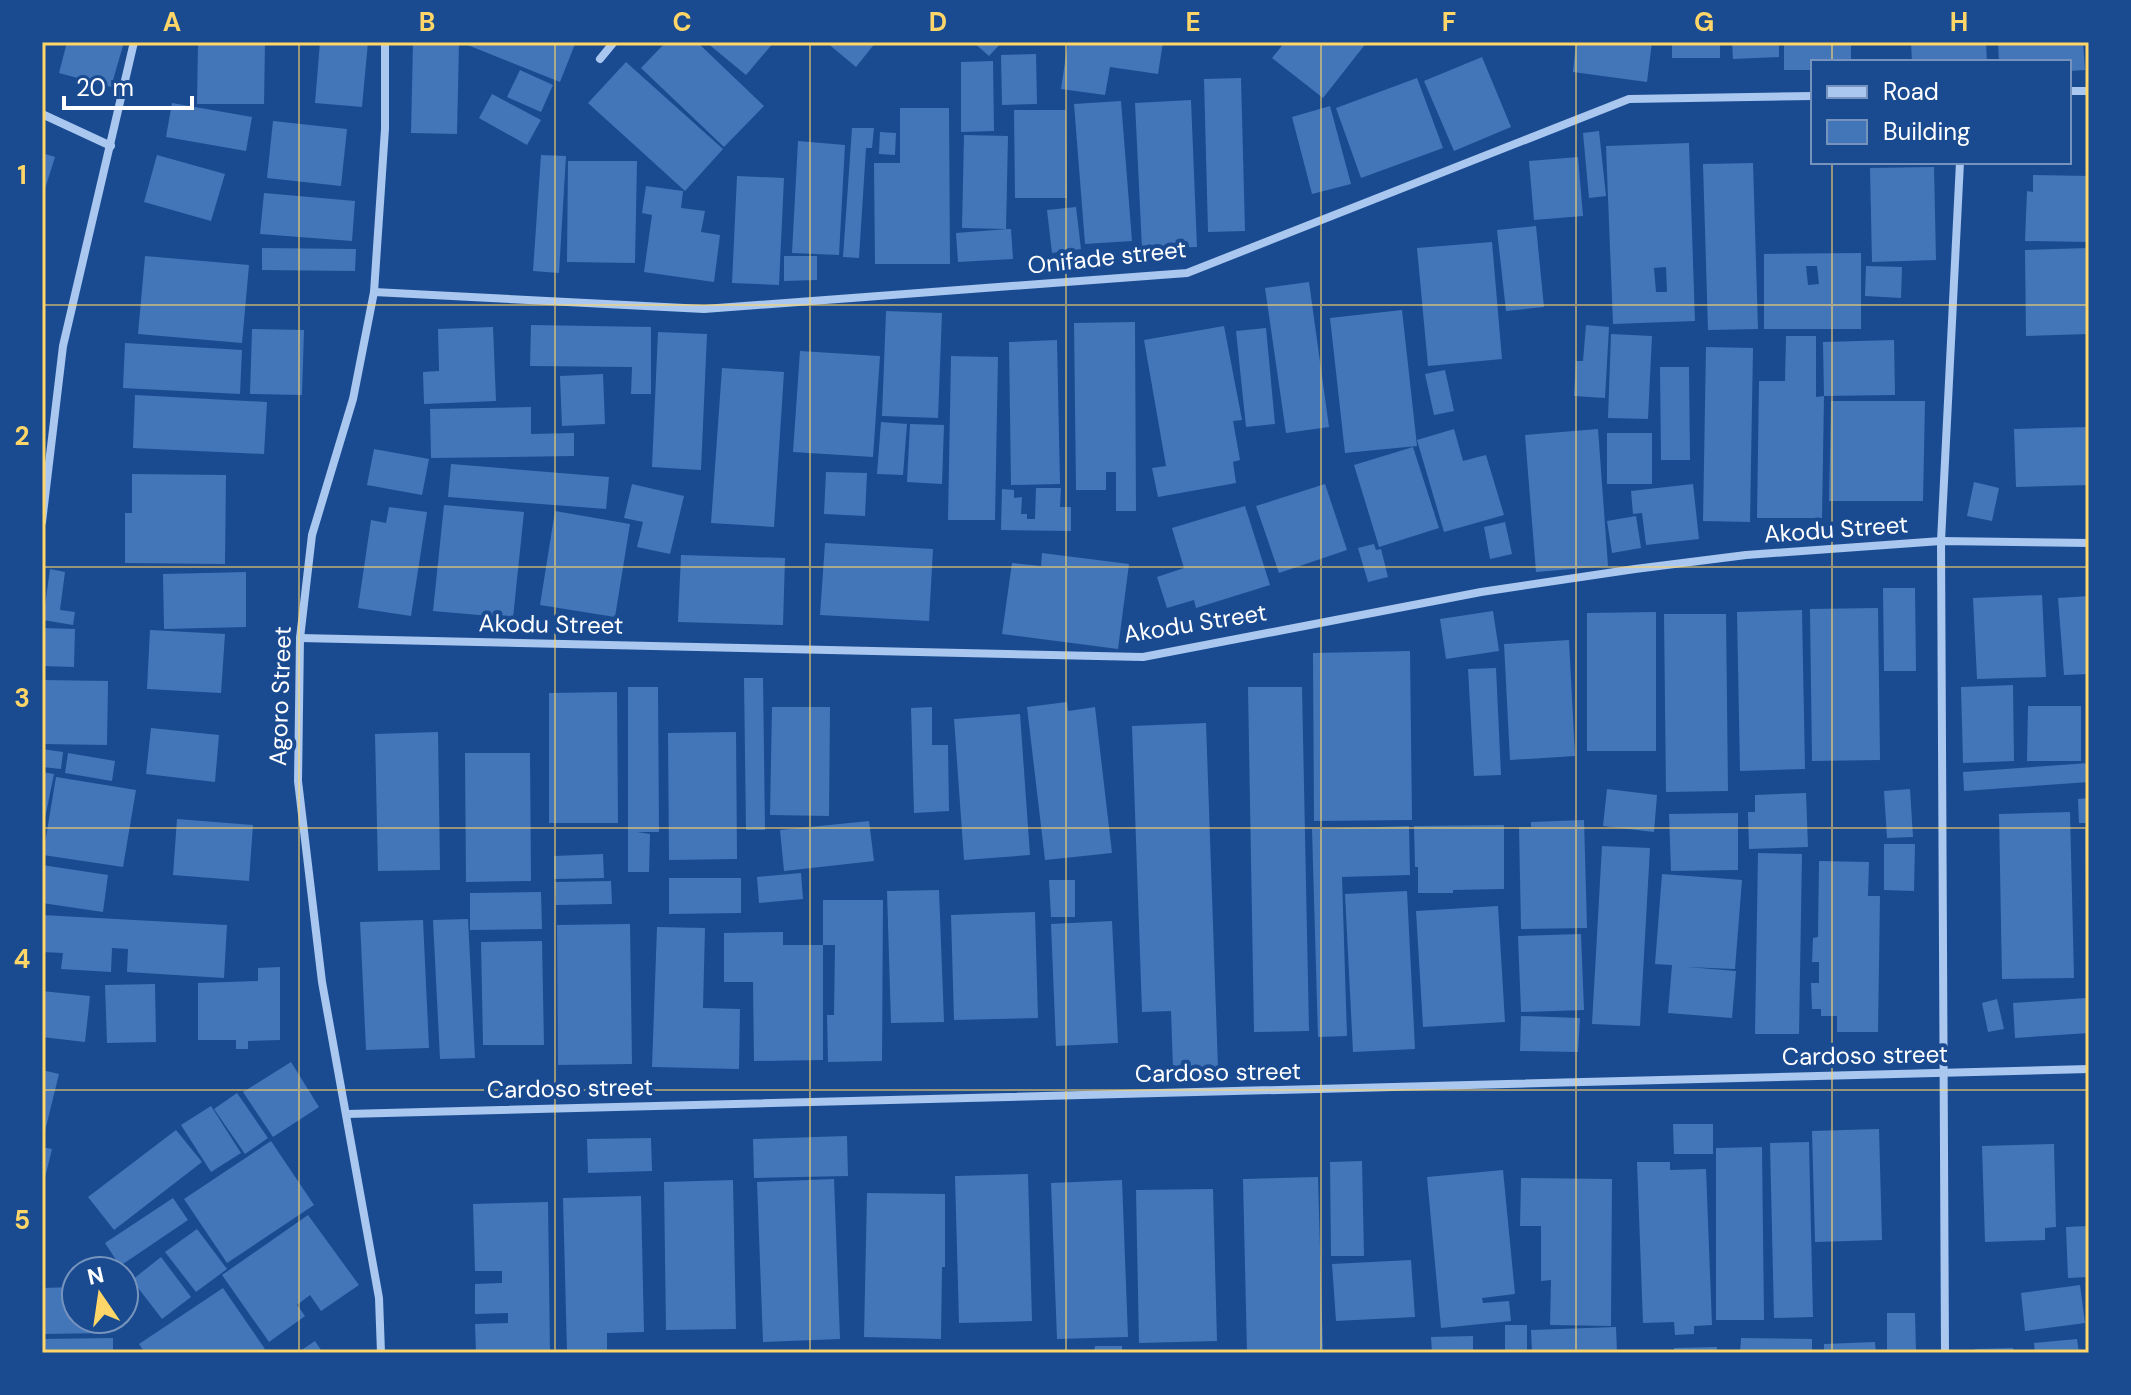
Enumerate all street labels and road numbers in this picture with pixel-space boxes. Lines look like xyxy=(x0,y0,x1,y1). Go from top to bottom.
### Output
street label: Onifade street xyxy=(1026,233,1188,281)
street label: Akodu Street xyxy=(1763,508,1909,550)
street label: Akodu Street xyxy=(1121,596,1269,650)
street label: Akodu Street xyxy=(478,607,624,641)
street label: Agoro Street xyxy=(262,625,298,767)
street label: Cardoso street xyxy=(1782,1038,1948,1072)
street label: Cardoso street xyxy=(1135,1055,1301,1089)
street label: Cardoso street xyxy=(487,1071,653,1105)

